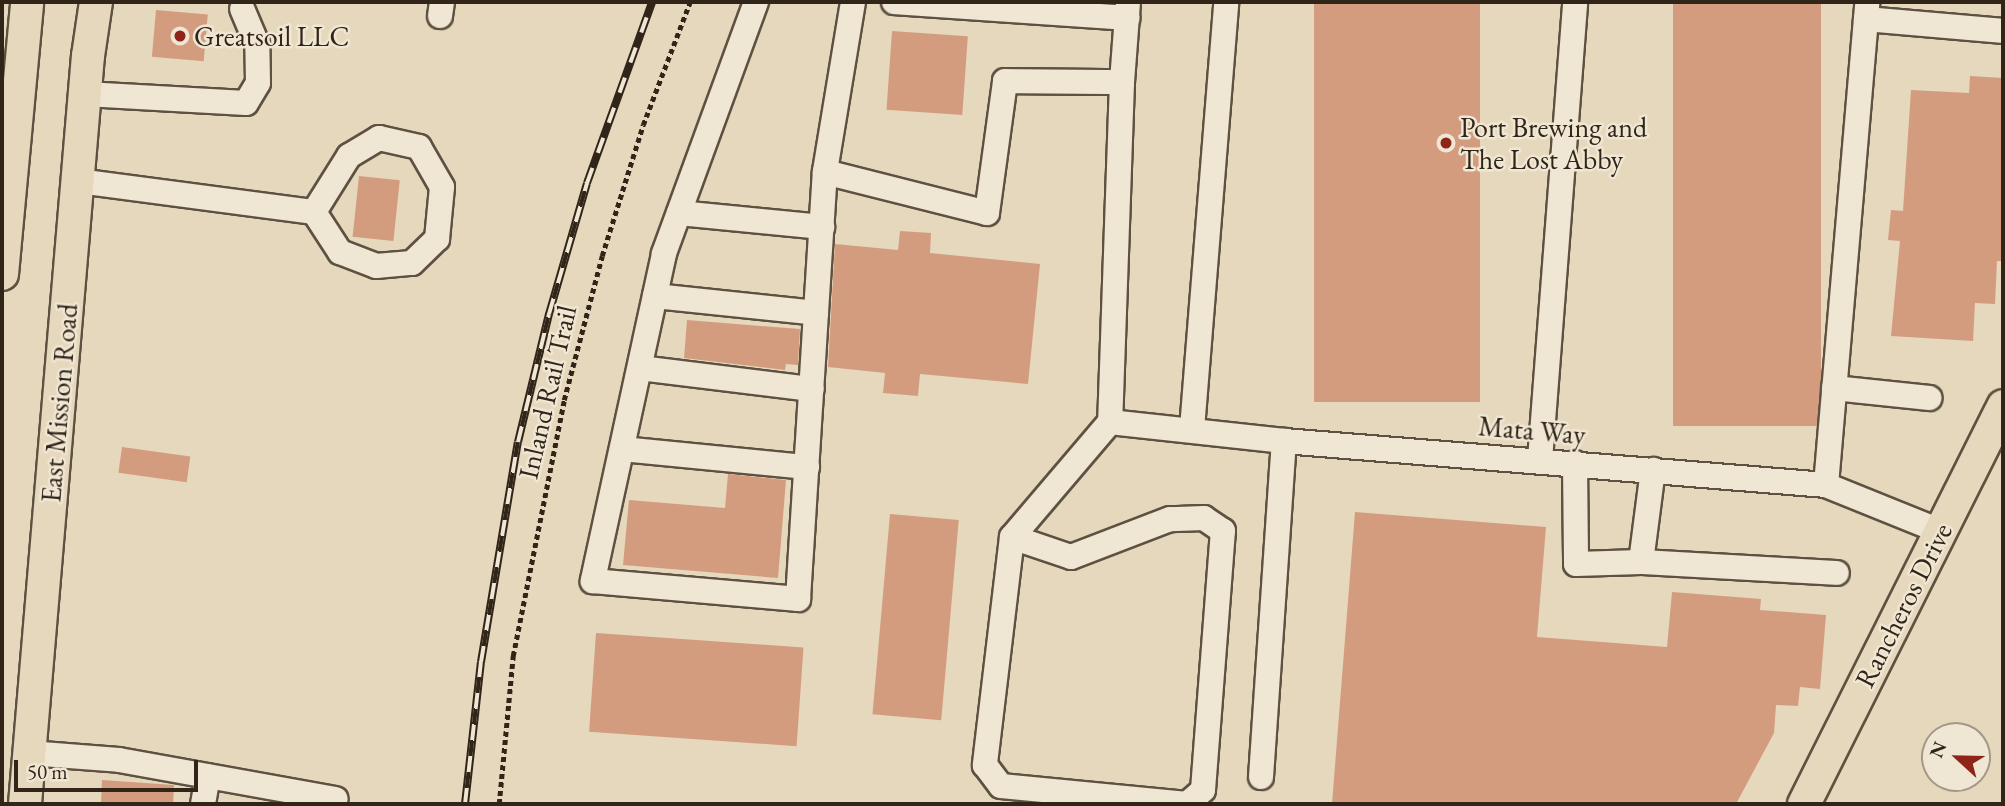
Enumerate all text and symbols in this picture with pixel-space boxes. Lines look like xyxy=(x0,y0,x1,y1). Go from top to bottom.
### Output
place label: Greatsoil LLC xyxy=(194,19,349,53)
marker: Greatsoil LLC xyxy=(172,28,188,44)
place label: Port Brewing and The Lost Abby xyxy=(1460,110,1647,176)
marker: Port Brewing and The Lost Abby xyxy=(1438,135,1454,151)
street label: East Mission Road xyxy=(34,302,84,504)
street label: Inland Rail Trail xyxy=(511,302,583,482)
street label: Mata Way xyxy=(1477,409,1587,451)
street label: Rancheros Drive xyxy=(1847,517,1959,693)
north arrow xyxy=(1921,722,1991,792)
text: N xyxy=(1923,738,1952,762)
scale bar xyxy=(18,746,201,790)
text: 50 m xyxy=(27,758,68,785)

